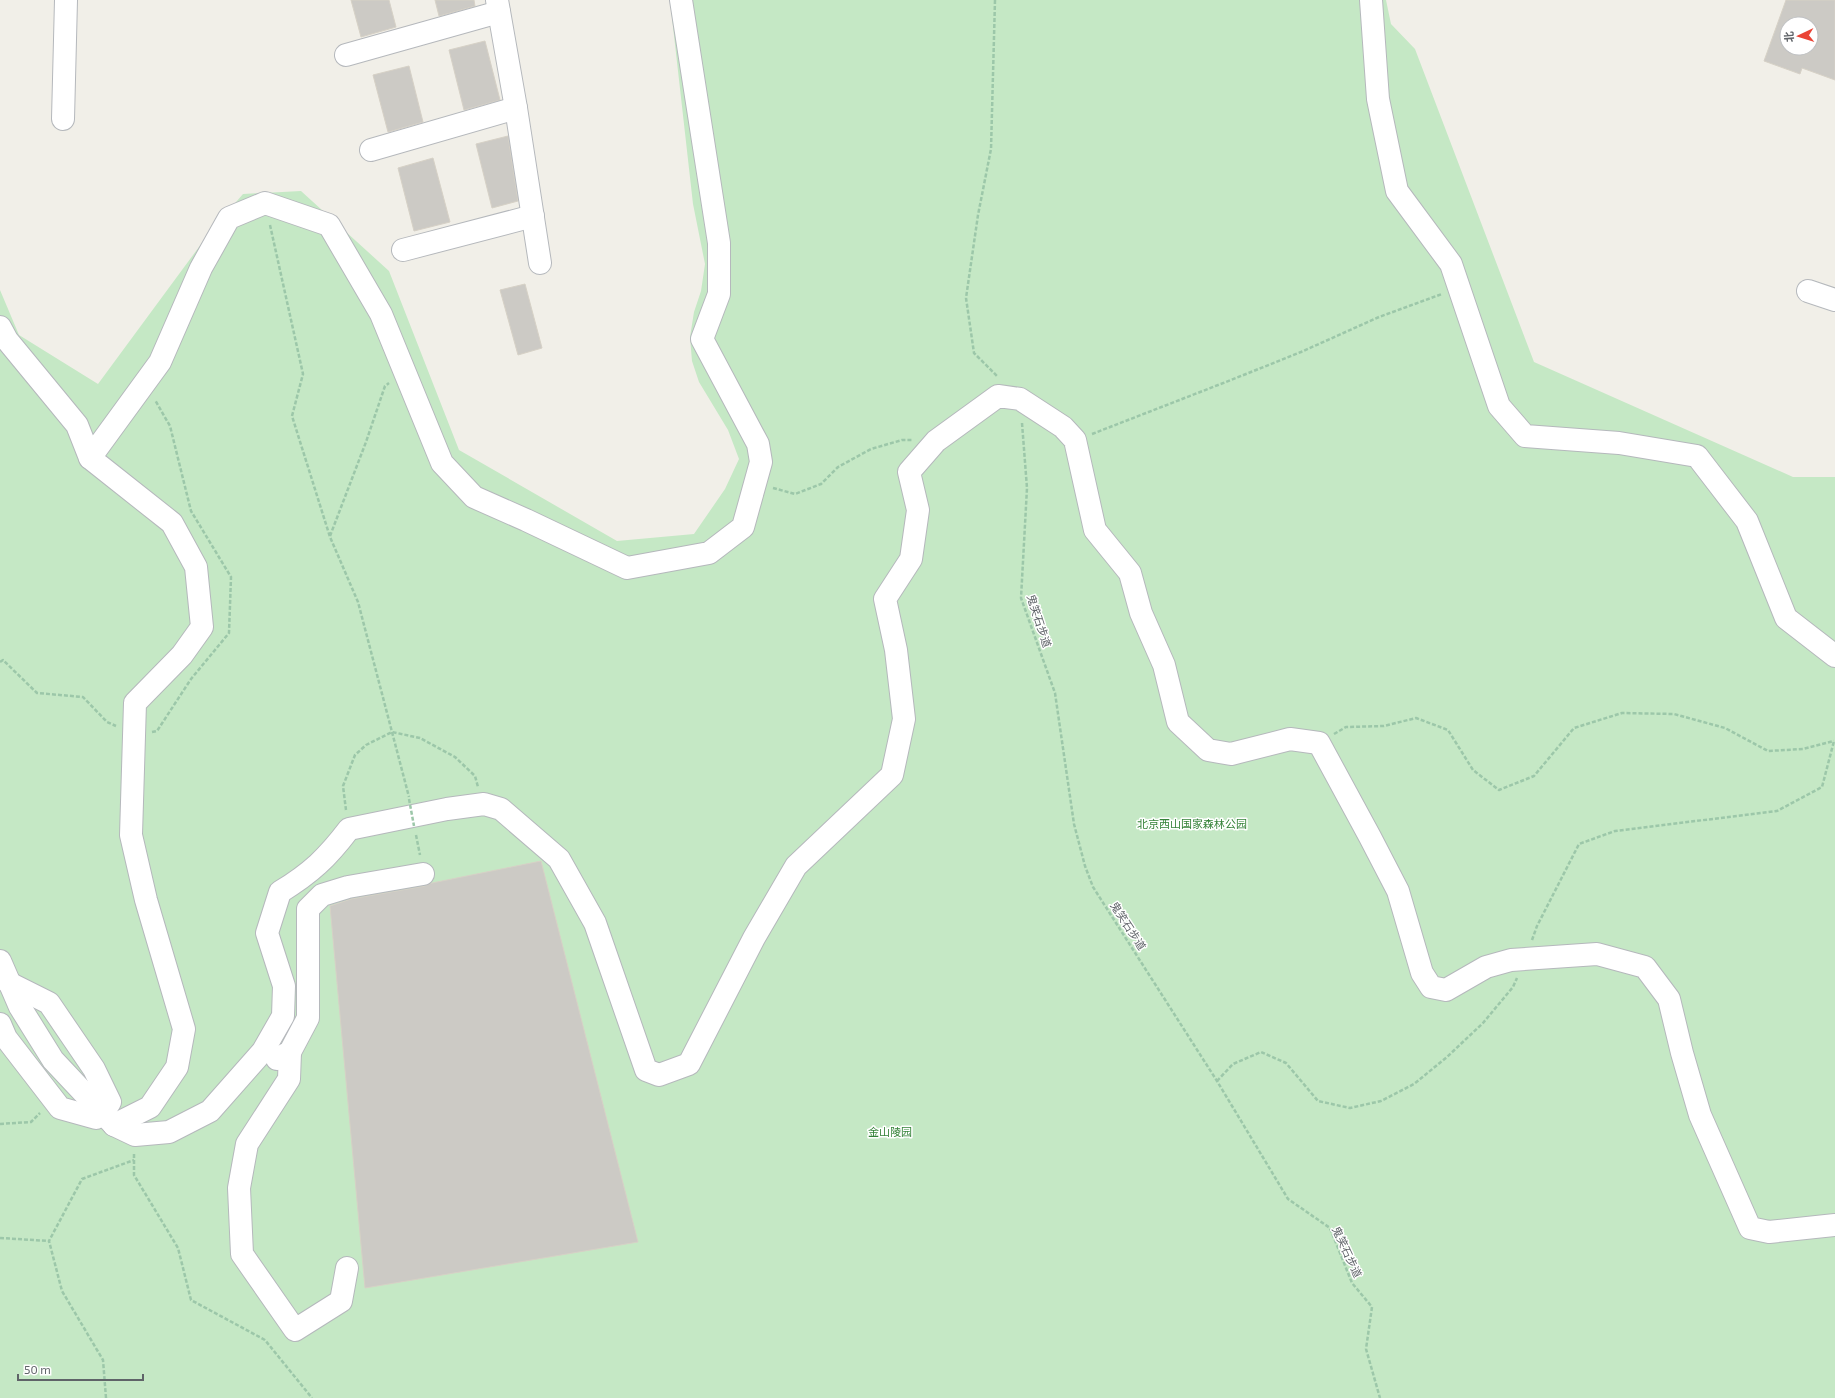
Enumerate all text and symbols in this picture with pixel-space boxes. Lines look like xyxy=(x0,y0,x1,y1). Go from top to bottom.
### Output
north arrow xyxy=(1779,16,1819,56)
text: 北 xyxy=(1782,31,1795,43)
street label: 鬼笑石步道 xyxy=(1025,593,1054,649)
park label: 北京西山国家森林公园 xyxy=(1137,817,1247,830)
street label: 鬼笑石步道 xyxy=(1108,899,1149,952)
park label: 金山陵园 xyxy=(868,1125,912,1138)
street label: 鬼笑石步道 xyxy=(1330,1224,1365,1279)
scale bar xyxy=(18,1356,143,1382)
text: 50 m xyxy=(24,1362,51,1376)

